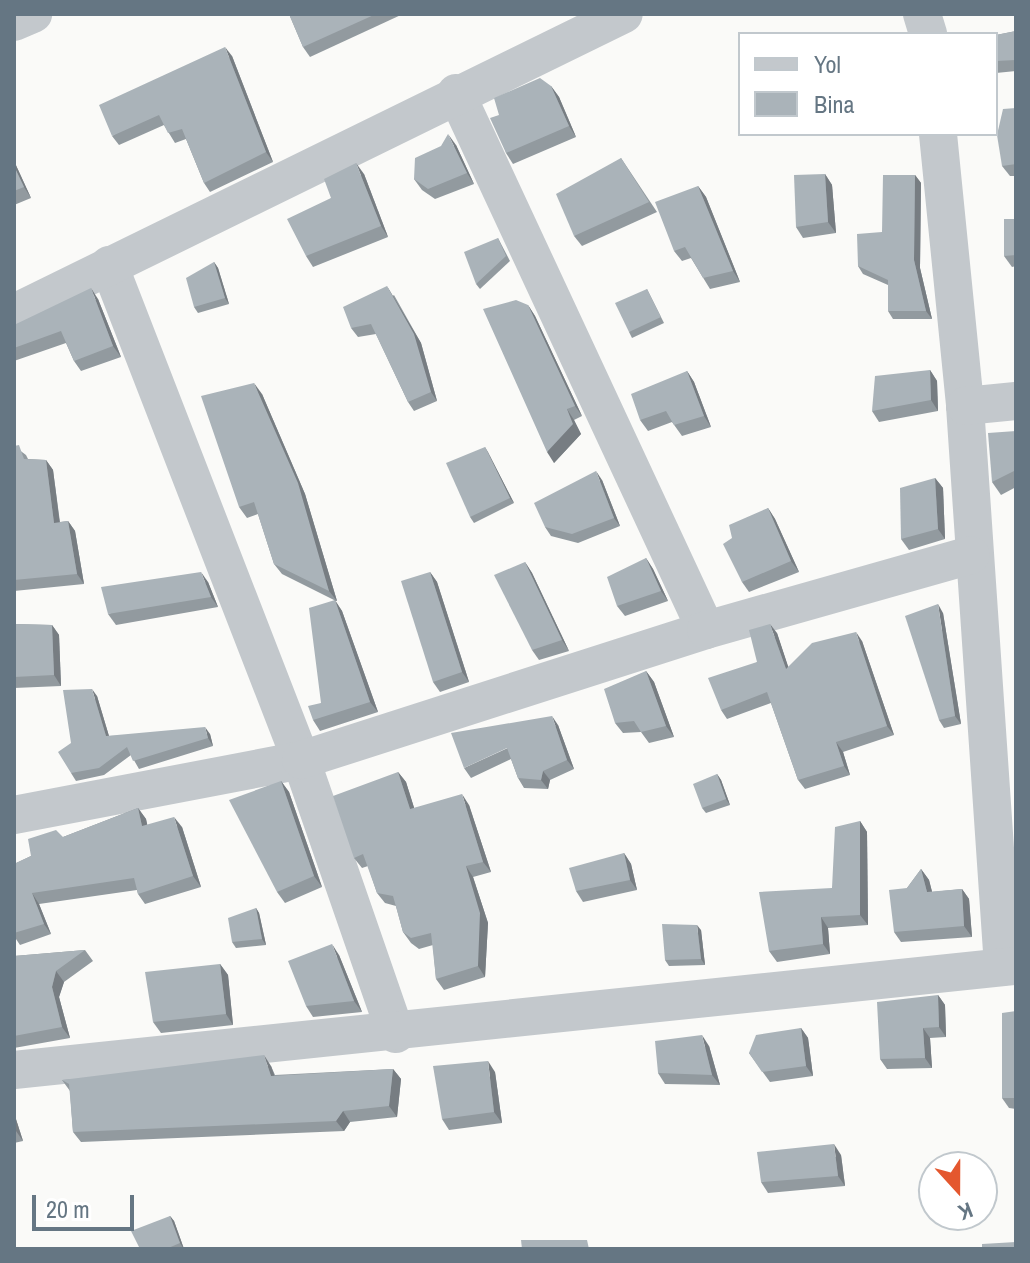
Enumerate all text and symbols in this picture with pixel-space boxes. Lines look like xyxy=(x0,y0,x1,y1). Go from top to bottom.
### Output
legend xyxy=(738,32,998,136)
text: Yol xyxy=(814,48,841,80)
text: Bina xyxy=(814,88,855,120)
north arrow xyxy=(918,1151,998,1231)
scale bar xyxy=(36,1179,138,1229)
text: 20 m xyxy=(46,1193,90,1225)
text: K xyxy=(954,1195,977,1228)

